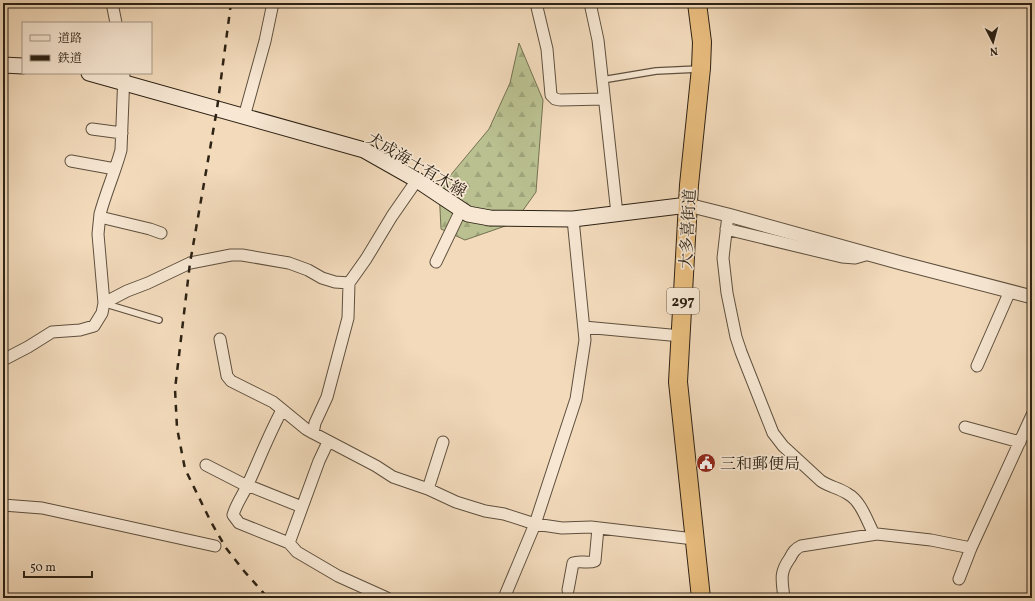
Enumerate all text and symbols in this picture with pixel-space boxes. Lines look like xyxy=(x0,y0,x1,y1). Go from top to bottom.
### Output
legend xyxy=(22,22,152,74)
north arrow xyxy=(973,22,1013,62)
text: 道路 xyxy=(58,31,82,47)
text: N xyxy=(989,43,999,58)
text: 鉄道 xyxy=(57,51,82,67)
street label: 犬成海士有木線 xyxy=(362,128,470,203)
street label: 大多喜街道 xyxy=(676,189,702,270)
road number: 297 xyxy=(667,288,699,314)
public building icon: 三和郵便局 xyxy=(695,452,717,474)
place label: 三和郵便局 xyxy=(720,454,800,476)
scale bar xyxy=(24,553,92,579)
text: 50 m xyxy=(30,560,56,576)

